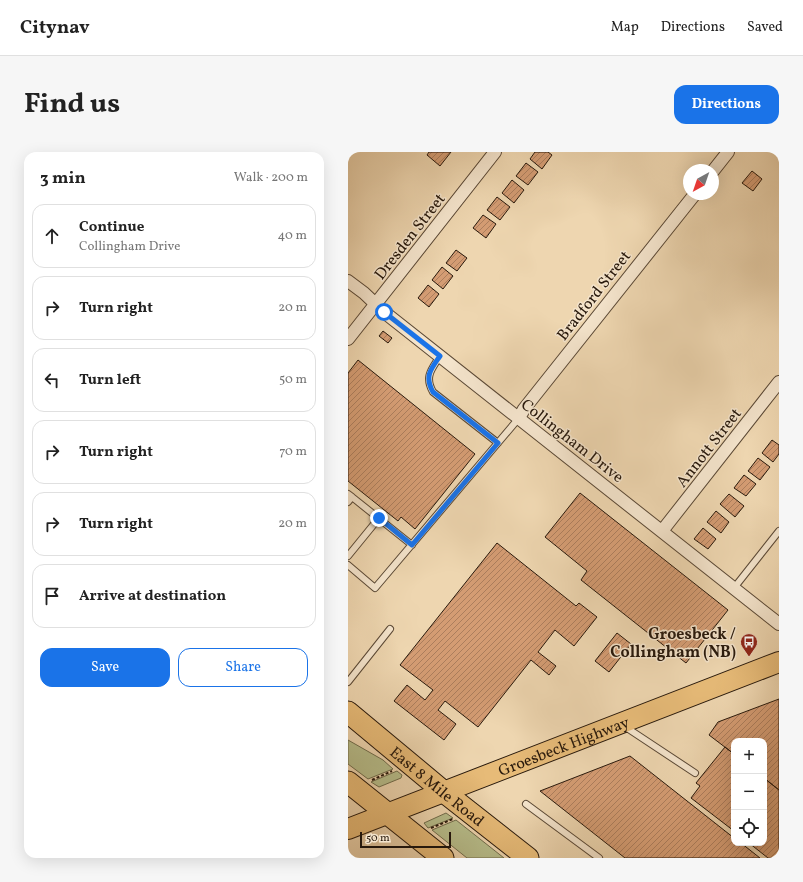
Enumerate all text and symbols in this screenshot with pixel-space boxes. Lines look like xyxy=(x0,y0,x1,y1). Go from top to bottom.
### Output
text: Citynav xyxy=(20,15,90,41)
text: Map xyxy=(611,18,639,37)
text: Directions xyxy=(661,18,725,37)
text: Saved xyxy=(747,18,783,37)
text: Find us xyxy=(24,85,120,124)
button: Directions xyxy=(674,85,779,124)
north arrow xyxy=(683,164,719,200)
text: 3 min xyxy=(40,167,86,190)
text: Walk · 200 m xyxy=(234,169,308,187)
street label: Dresden Street xyxy=(370,189,452,285)
text: Continue xyxy=(79,217,144,238)
icon: ahead xyxy=(41,225,63,247)
text: 40 m xyxy=(278,227,307,245)
text: Collingham Drive xyxy=(79,238,180,256)
street label: Bradford Street xyxy=(553,246,637,346)
icon: right xyxy=(41,297,63,319)
text: Turn right xyxy=(79,298,153,319)
text: 20 m xyxy=(278,299,307,317)
route start xyxy=(375,303,393,321)
icon: left xyxy=(41,369,63,391)
text: Turn left xyxy=(79,370,141,391)
text: 50 m xyxy=(279,371,307,389)
street label: Collingham Drive xyxy=(516,394,628,489)
street label: Annott Street xyxy=(672,404,748,492)
icon: right xyxy=(41,441,63,463)
text: Turn right xyxy=(79,442,153,463)
text: 70 m xyxy=(279,443,307,461)
route end xyxy=(370,509,388,527)
icon: right xyxy=(41,513,63,535)
text: Turn right xyxy=(79,514,153,535)
text: 20 m xyxy=(278,515,307,533)
icon: arrive xyxy=(41,585,63,607)
text: Arrive at destination xyxy=(79,586,226,607)
place label: Groesbeck / Collingham (NB) xyxy=(610,624,736,664)
bus stop icon: Groesbeck / Collingham (NB) xyxy=(739,632,759,657)
button: Save xyxy=(40,648,170,687)
button: Share xyxy=(178,648,308,687)
street label: Groesbeck Highway xyxy=(495,712,633,783)
map controls xyxy=(731,738,767,846)
button: + xyxy=(731,738,767,774)
street label: East 8 Mile Road xyxy=(384,742,488,833)
button: − xyxy=(731,774,767,810)
button: locate xyxy=(731,810,767,846)
scale bar xyxy=(360,830,451,849)
text: 50 m xyxy=(366,831,390,846)

